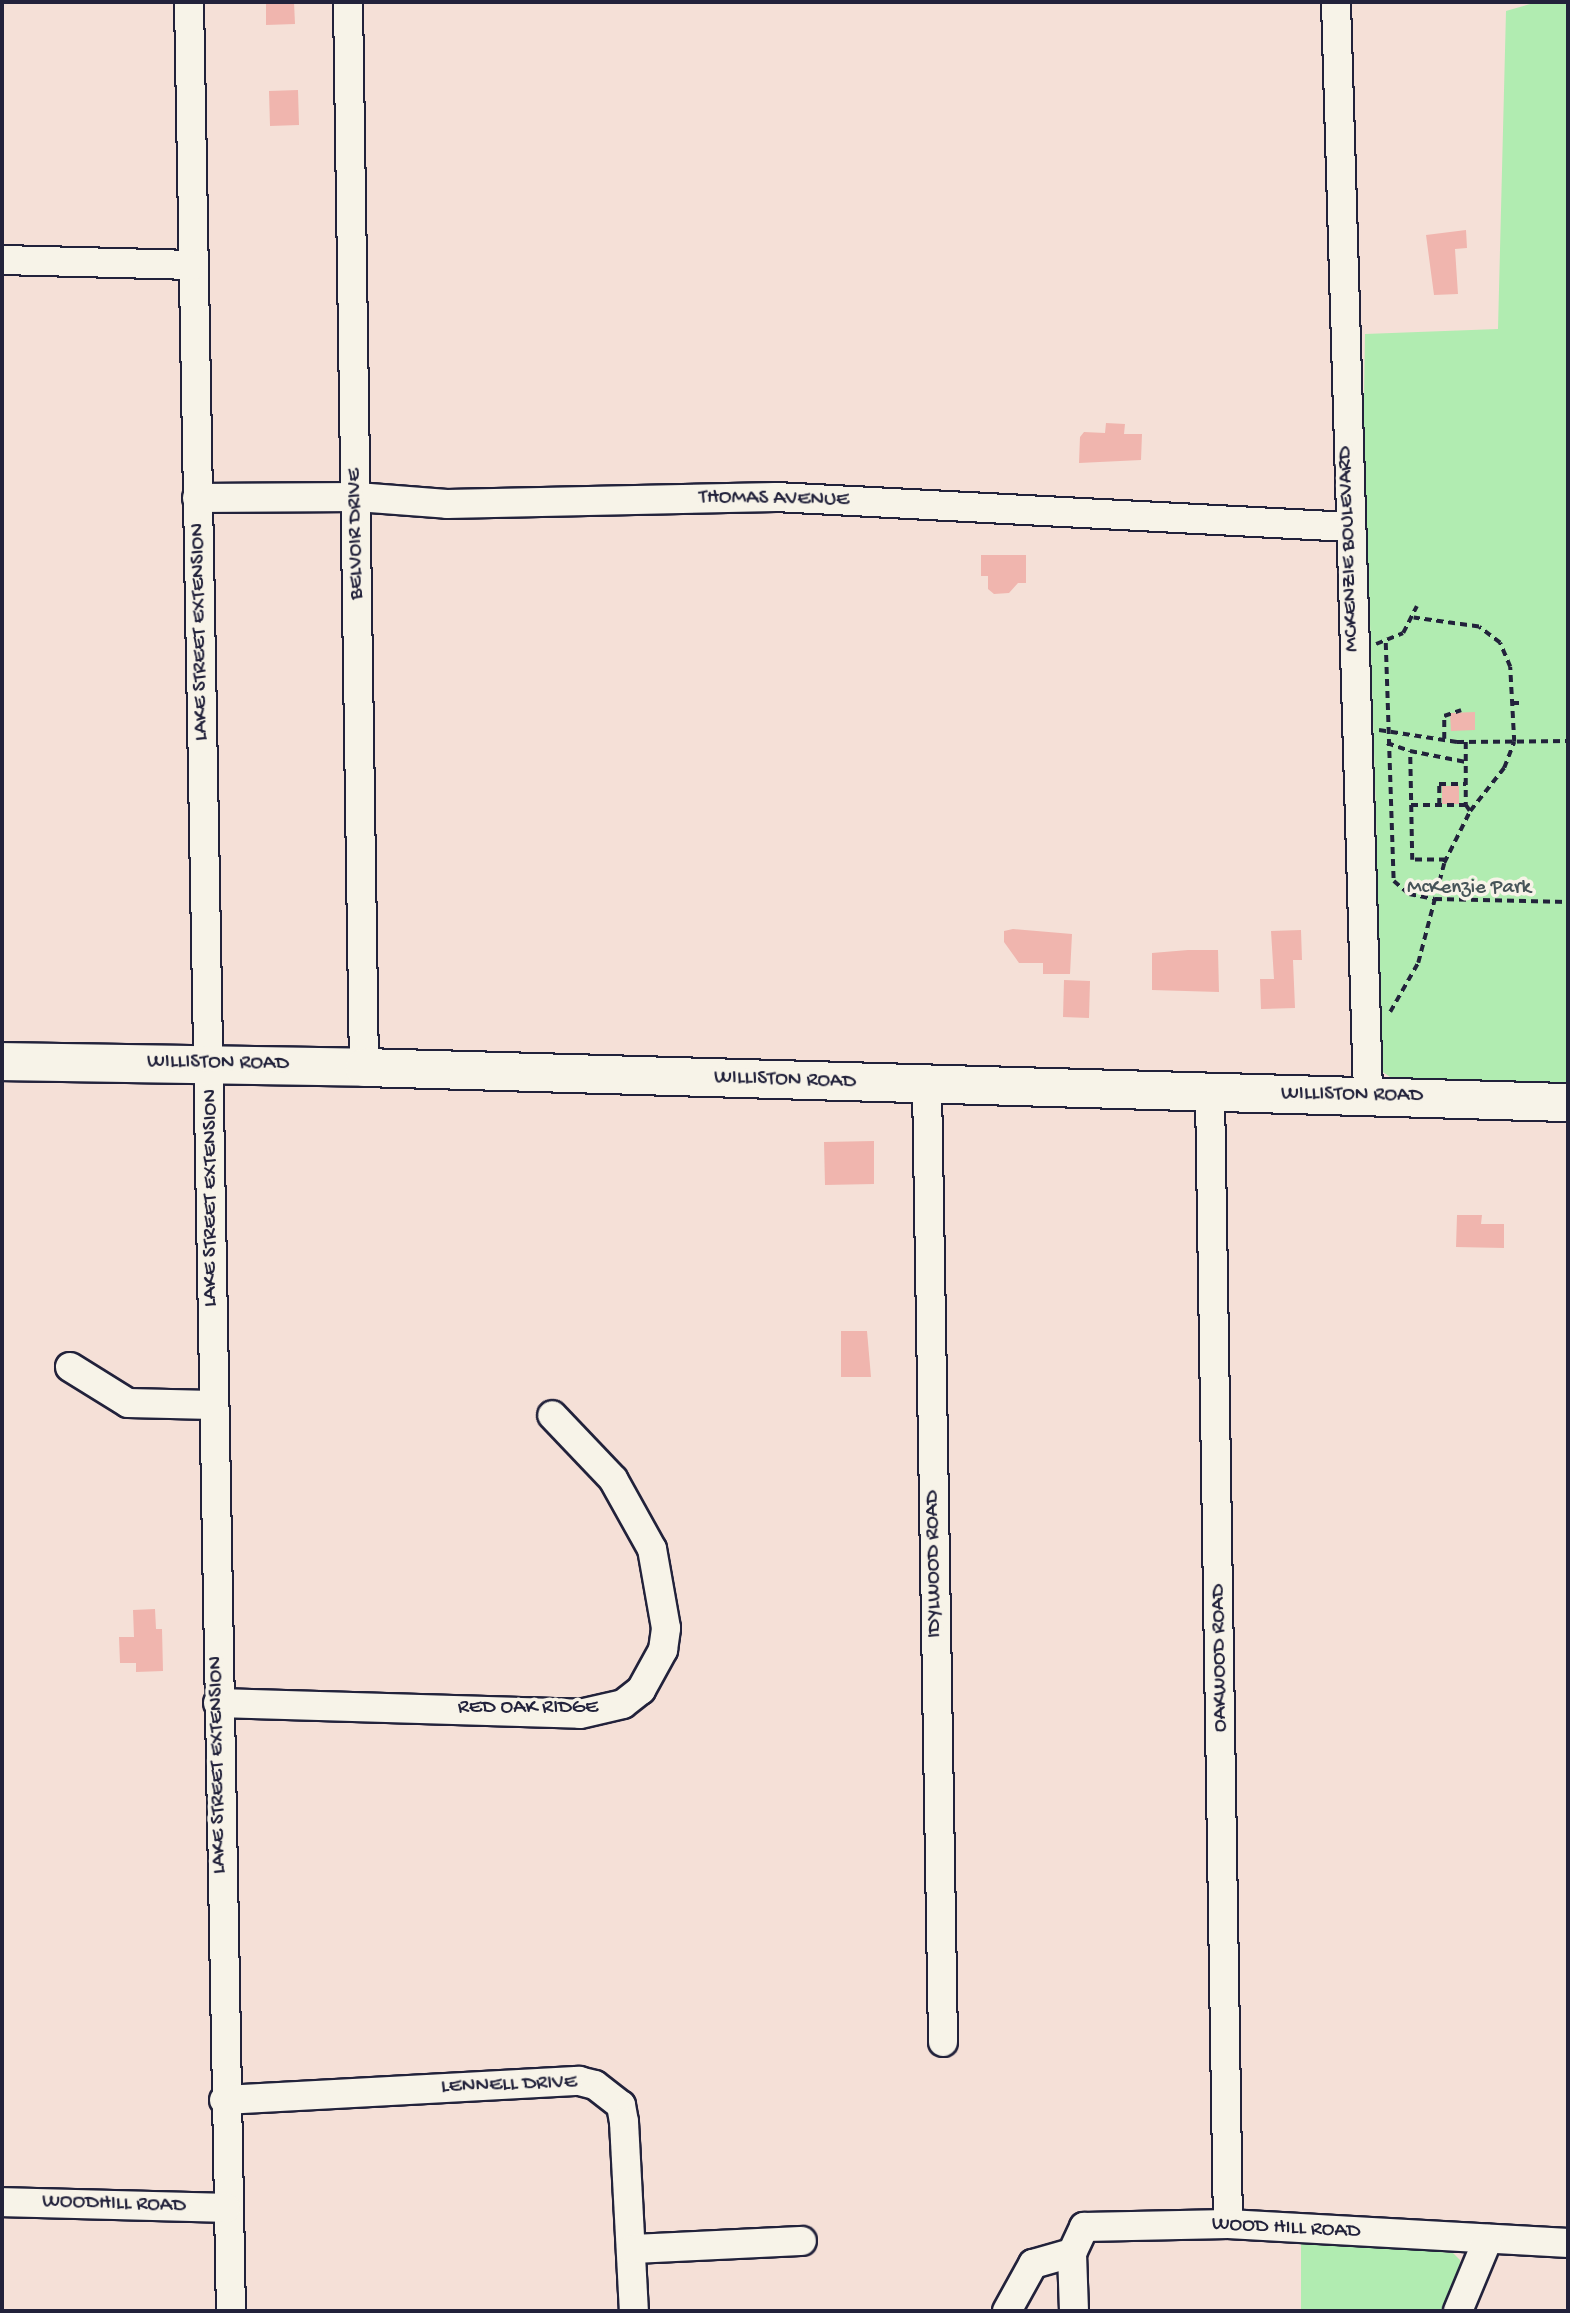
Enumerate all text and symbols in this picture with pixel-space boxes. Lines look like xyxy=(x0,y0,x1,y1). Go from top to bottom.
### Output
street label: MCKENZIE BOULEVARD xyxy=(1334,446,1366,652)
street label: BELVOIR DRIVE xyxy=(343,468,371,600)
street label: THOMAS AVENUE xyxy=(699,486,849,514)
street label: LAKE STREET EXTENSION xyxy=(186,523,216,741)
park label: McKenzie Park xyxy=(1407,876,1531,902)
street label: WILLISTON ROAD xyxy=(147,1050,289,1078)
street label: WILLISTON ROAD xyxy=(714,1066,856,1096)
street label: WILLISTON ROAD xyxy=(1281,1082,1423,1110)
street label: LAKE STREET EXTENSION xyxy=(199,1089,225,1307)
street label: IDYLWOOD ROAD xyxy=(921,1490,949,1638)
street label: OAKWOOD ROAD xyxy=(1207,1584,1235,1732)
street label: LAKE STREET EXTENSION xyxy=(204,1656,234,1874)
street label: RED OAK RIDGE xyxy=(458,1696,598,1722)
street label: LENNELL DRIVE xyxy=(441,2071,577,2101)
street label: WOODHILL ROAD xyxy=(42,2190,186,2220)
street label: WOOD HILL ROAD xyxy=(1211,2213,1361,2245)

